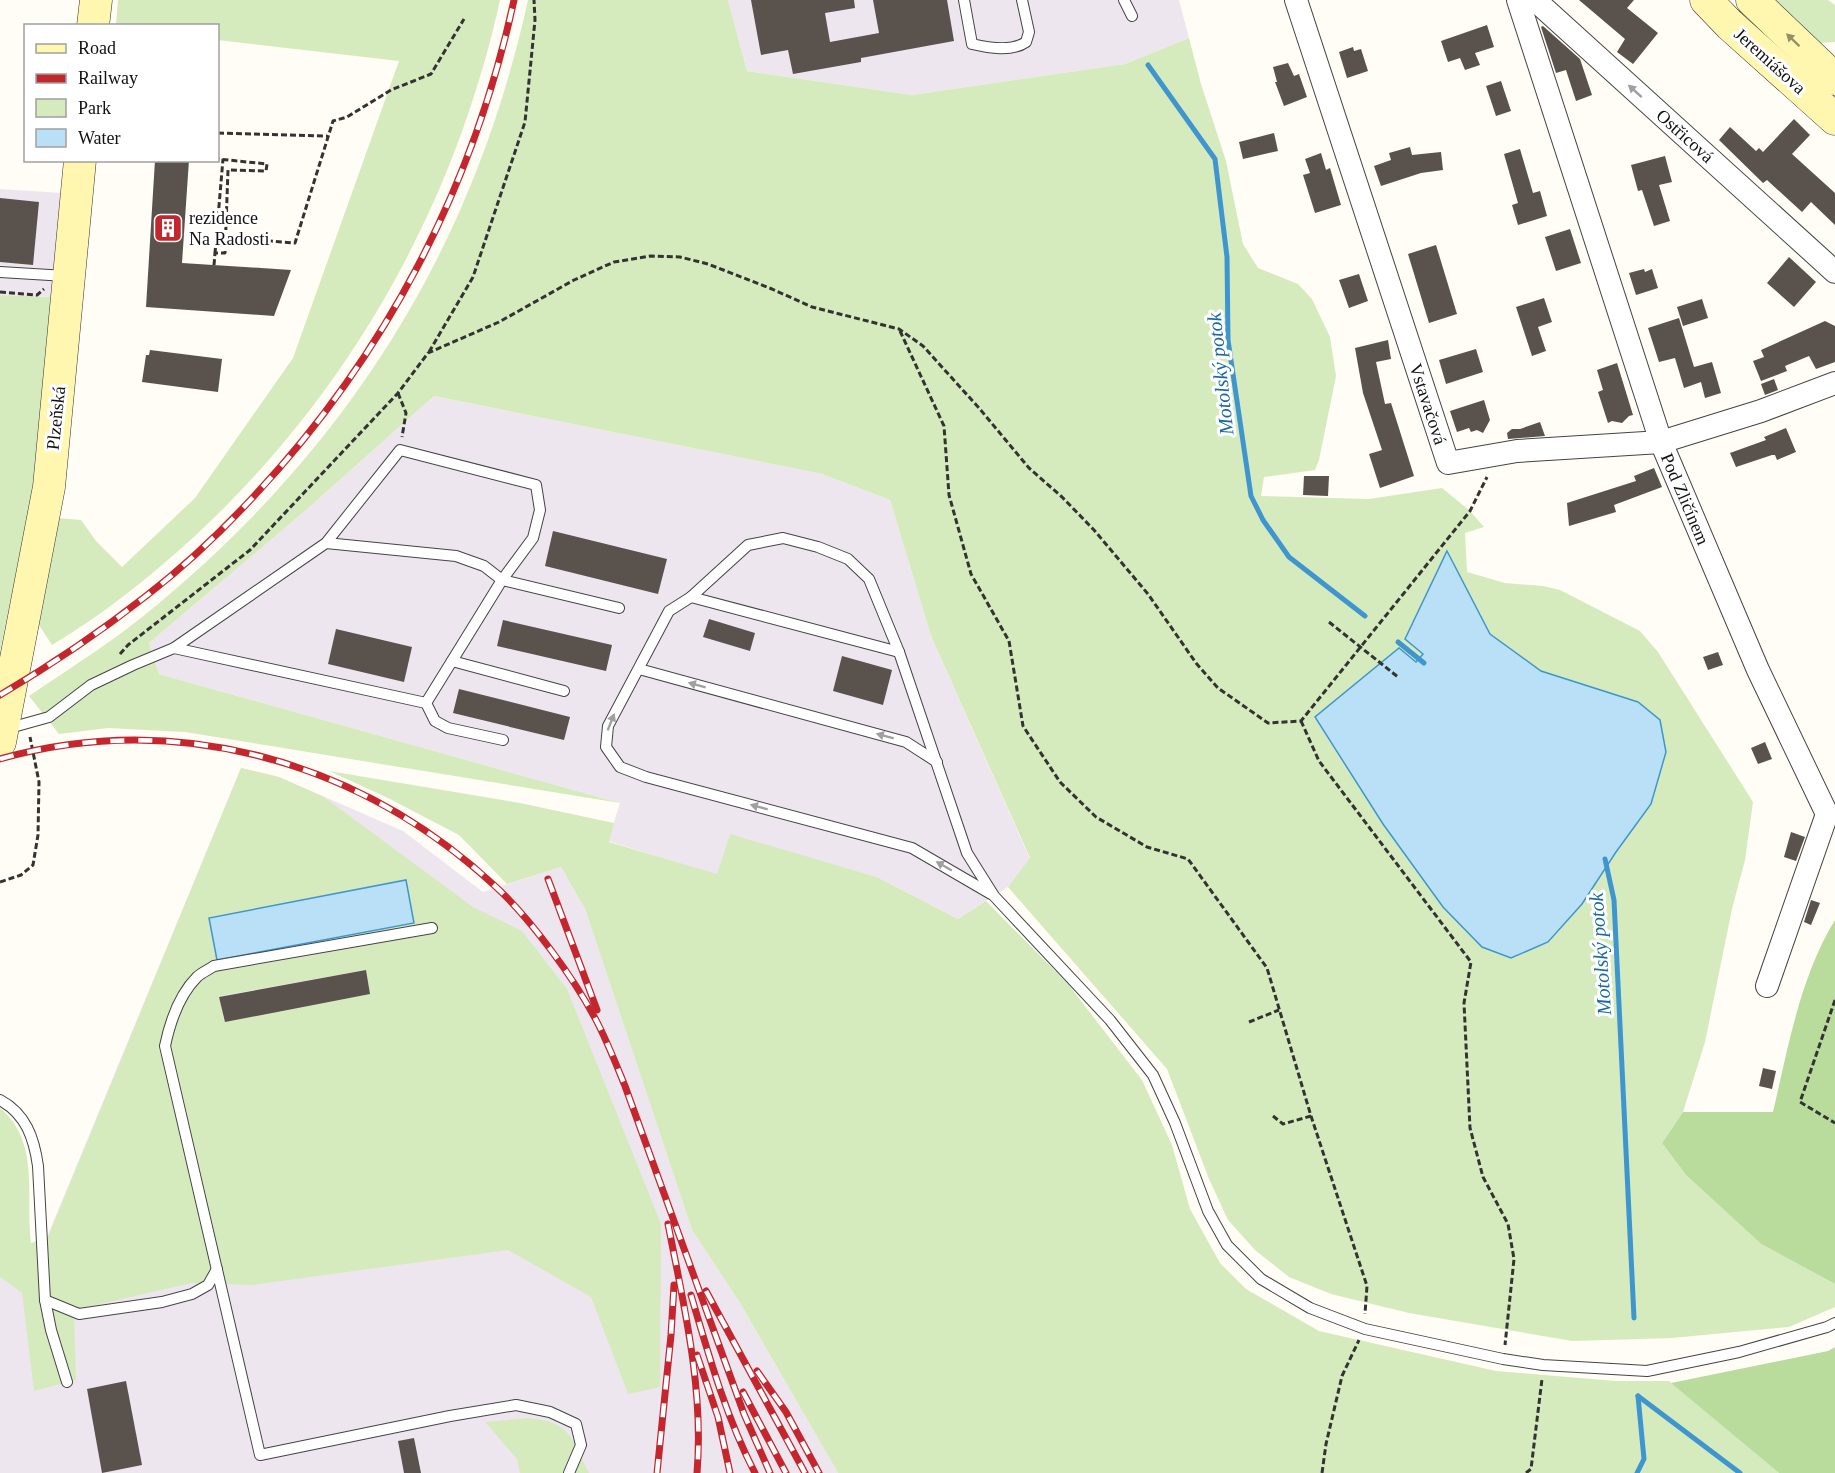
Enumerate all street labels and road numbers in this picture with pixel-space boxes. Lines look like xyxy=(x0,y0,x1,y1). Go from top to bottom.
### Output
street label: Jeremiášova xyxy=(1730,24,1810,98)
street label: Ostřicová xyxy=(1652,105,1718,167)
street label: Vstavačová xyxy=(1406,361,1450,447)
street label: Plzeňská xyxy=(43,385,69,451)
street label: Pod Zličínem xyxy=(1657,450,1713,548)

